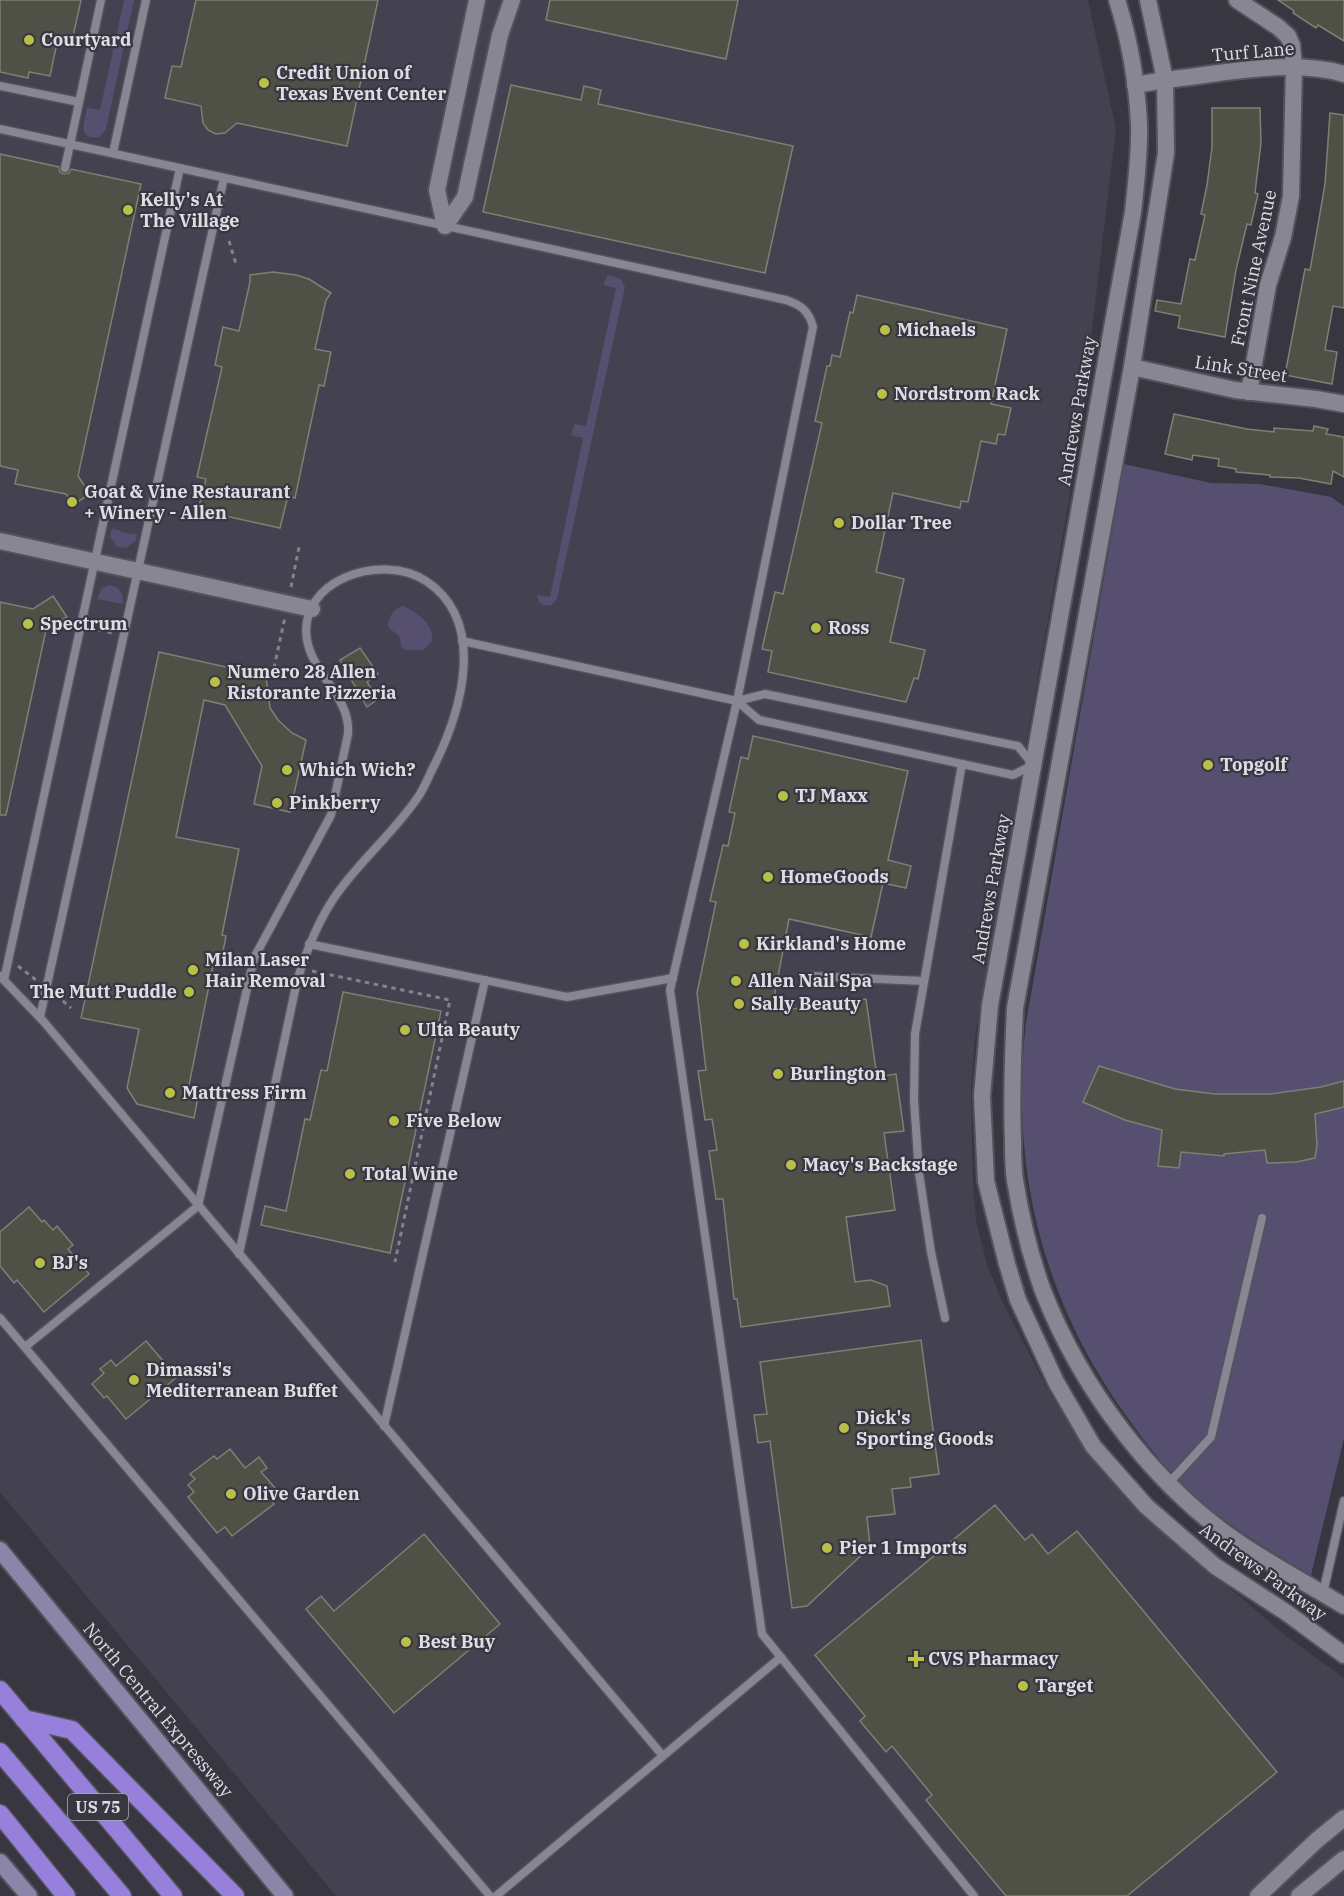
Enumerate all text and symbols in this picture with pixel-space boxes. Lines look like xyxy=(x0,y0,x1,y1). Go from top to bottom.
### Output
place label: Courtyard xyxy=(41,28,131,51)
marker: Courtyard xyxy=(22,33,36,47)
street label: Turf Lane xyxy=(1211,36,1295,67)
place label: Credit Union of Texas Event Center xyxy=(276,61,446,105)
marker: Credit Union of Texas Event Center xyxy=(257,76,271,90)
place label: Kelly's At The Village xyxy=(140,188,239,232)
street label: Front Nine Avenue xyxy=(1226,188,1281,348)
marker: Kelly's At The Village xyxy=(121,203,135,217)
place label: Michaels xyxy=(897,318,976,341)
marker: Michaels xyxy=(878,323,892,337)
street label: Andrews Parkway xyxy=(1052,334,1101,488)
street label: Link Street xyxy=(1193,350,1289,387)
place label: Nordstrom Rack xyxy=(894,382,1041,405)
marker: Nordstrom Rack xyxy=(875,387,889,401)
place label: Goat & Vine Restaurant + Winery - Allen xyxy=(84,480,291,524)
marker: Goat & Vine Restaurant + Winery - Allen xyxy=(65,495,79,509)
place label: Dollar Tree xyxy=(851,511,952,534)
marker: Dollar Tree xyxy=(832,516,846,530)
place label: Spectrum xyxy=(40,612,128,635)
place label: Ross xyxy=(828,616,869,639)
marker: Spectrum xyxy=(21,617,35,631)
marker: Ross xyxy=(809,621,823,635)
place label: Numero 28 Allen Ristorante Pizzeria xyxy=(227,660,397,704)
marker: Numero 28 Allen Ristorante Pizzeria xyxy=(208,675,222,689)
place label: Topgolf xyxy=(1220,753,1289,776)
place label: Which Wich? xyxy=(299,758,416,781)
marker: Topgolf xyxy=(1201,758,1215,772)
marker: Which Wich? xyxy=(280,763,294,777)
place label: TJ Maxx xyxy=(795,784,868,807)
marker: TJ Maxx xyxy=(776,789,790,803)
place label: Pinkberry xyxy=(289,791,381,814)
marker: Pinkberry xyxy=(270,796,284,810)
street label: Andrews Parkway xyxy=(966,812,1015,966)
place label: HomeGoods xyxy=(780,865,889,888)
marker: HomeGoods xyxy=(761,870,775,884)
place label: Kirkland's Home xyxy=(756,932,906,955)
marker: Kirkland's Home xyxy=(737,937,751,951)
place label: Milan Laser Hair Removal xyxy=(205,948,326,992)
marker: Milan Laser Hair Removal xyxy=(186,963,200,977)
place label: Allen Nail Spa xyxy=(748,969,872,992)
marker: Allen Nail Spa xyxy=(729,974,743,988)
place label: The Mutt Puddle xyxy=(30,980,177,1003)
marker: The Mutt Puddle xyxy=(182,985,196,999)
place label: Sally Beauty xyxy=(751,992,862,1015)
marker: Sally Beauty xyxy=(732,997,746,1011)
place label: Ulta Beauty xyxy=(417,1018,521,1041)
marker: Ulta Beauty xyxy=(398,1023,412,1037)
place label: Burlington xyxy=(790,1062,886,1085)
marker: Burlington xyxy=(771,1067,785,1081)
place label: Mattress Firm xyxy=(182,1081,307,1104)
marker: Mattress Firm xyxy=(163,1086,177,1100)
place label: Five Below xyxy=(406,1109,502,1132)
marker: Five Below xyxy=(387,1114,401,1128)
place label: Macy's Backstage xyxy=(803,1153,958,1176)
marker: Macy's Backstage xyxy=(784,1158,798,1172)
place label: Total Wine xyxy=(362,1162,458,1185)
marker: Total Wine xyxy=(343,1167,357,1181)
place label: BJ's xyxy=(52,1251,88,1274)
marker: BJ's xyxy=(33,1256,47,1270)
place label: Dimassi's Mediterranean Buffet xyxy=(146,1358,338,1402)
marker: Dimassi's Mediterranean Buffet xyxy=(127,1373,141,1387)
place label: Dick's Sporting Goods xyxy=(856,1406,994,1450)
marker: Dick's Sporting Goods xyxy=(837,1421,851,1435)
place label: Olive Garden xyxy=(243,1482,360,1505)
marker: Olive Garden xyxy=(224,1487,238,1501)
street label: Andrews Parkway xyxy=(1195,1518,1332,1626)
place label: Pier 1 Imports xyxy=(839,1536,967,1559)
marker: Pier 1 Imports xyxy=(820,1541,834,1555)
street label: North Central Expressway xyxy=(79,1618,239,1802)
place label: Best Buy xyxy=(418,1630,496,1653)
marker: Best Buy xyxy=(399,1635,413,1649)
place label: CVS Pharmacy xyxy=(928,1647,1059,1670)
marker: CVS Pharmacy xyxy=(909,1652,923,1666)
place label: Target xyxy=(1035,1674,1093,1697)
marker: Target xyxy=(1016,1679,1030,1693)
road number: US 75 xyxy=(68,1794,128,1820)

